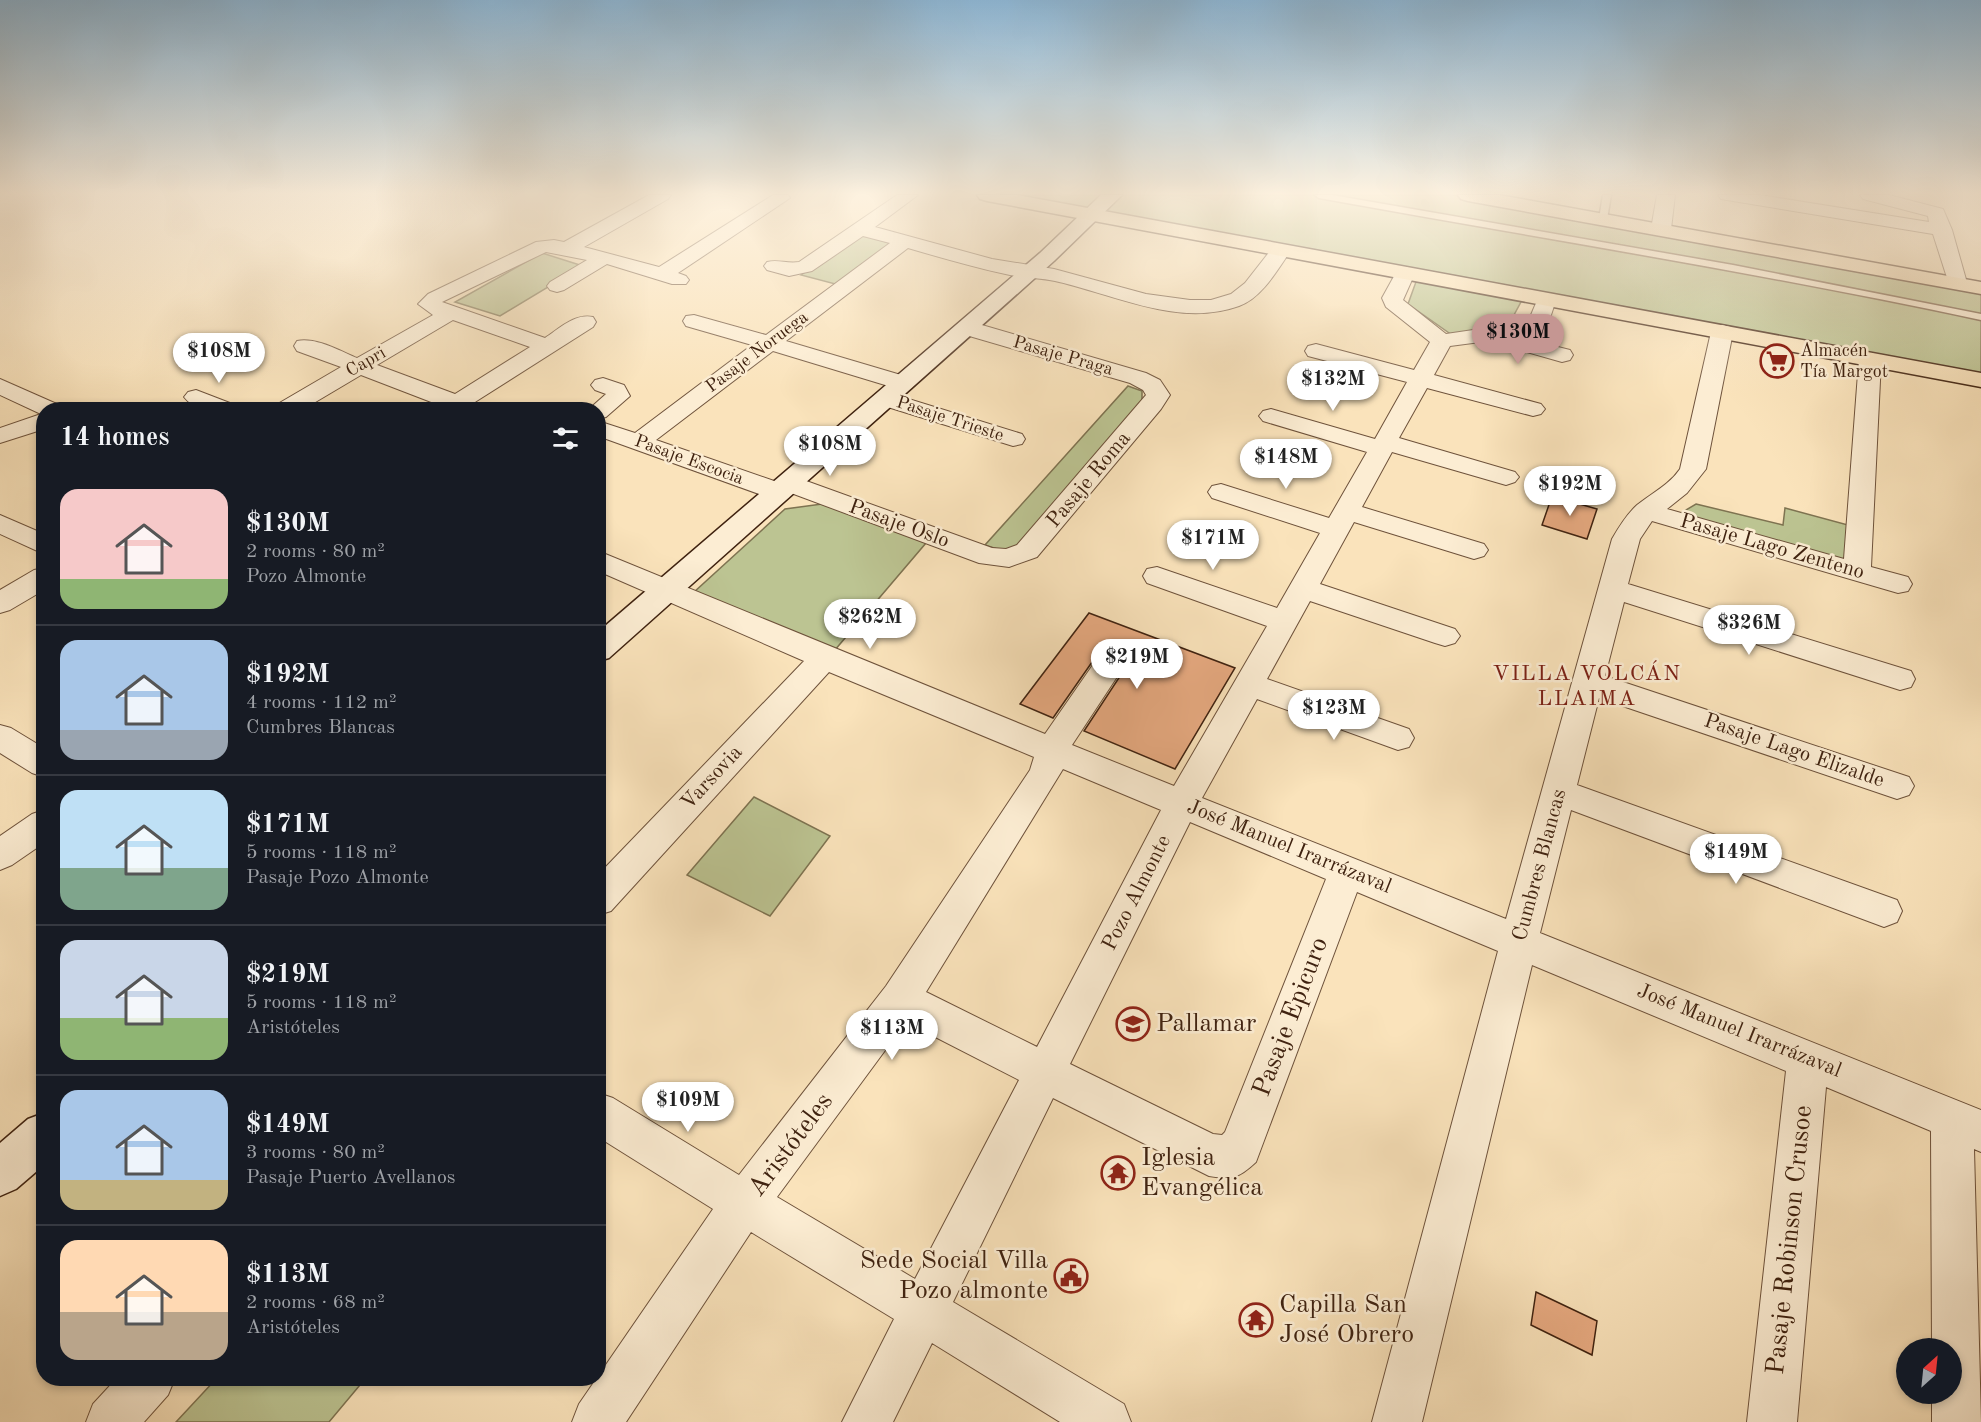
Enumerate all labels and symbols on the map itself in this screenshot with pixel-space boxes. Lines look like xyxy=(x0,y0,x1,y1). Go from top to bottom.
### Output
street label: Pasaje Noruega xyxy=(703,308,812,396)
pin: $130M xyxy=(1476,314,1560,365)
pin: $108M xyxy=(177,333,261,384)
street label: Pasaje Praga xyxy=(1011,333,1115,379)
place label: Almacén Tía Margot xyxy=(1800,342,1888,381)
supermarket icon: Almacén Tía Margot xyxy=(1759,343,1795,379)
street label: Capri xyxy=(343,344,389,380)
pin: $132M xyxy=(1291,361,1375,412)
street label: Pasaje Trieste xyxy=(894,393,1006,445)
pin: $108M xyxy=(788,426,872,477)
street label: Pasaje Roma xyxy=(1043,428,1135,532)
street label: Pasaje Escocia xyxy=(632,432,746,488)
pin: $148M xyxy=(1244,439,1328,490)
pin: $192M xyxy=(1528,466,1612,517)
street label: Pasaje Oslo xyxy=(846,496,952,552)
street label: Pasaje Lago Zenteno xyxy=(1677,511,1867,583)
pin: $171M xyxy=(1171,520,1255,571)
pin: $262M xyxy=(828,599,912,650)
pin: $326M xyxy=(1707,605,1791,656)
pin: $219M xyxy=(1095,639,1179,690)
district label: VILLA VOLCÁN LLAIMA xyxy=(1492,660,1682,710)
pin: $123M xyxy=(1292,690,1376,741)
street label: Pasaje Lago Elizalde xyxy=(1701,710,1887,792)
street label: Varsovia xyxy=(677,742,747,814)
street label: Cumbres Blancas xyxy=(1510,787,1570,943)
street label: José Manuel Irarrázaval xyxy=(1184,796,1395,898)
street label: Pozo Almonte xyxy=(1099,832,1175,954)
pin: $149M xyxy=(1694,834,1778,885)
street label: Pasaje Epicuro xyxy=(1249,934,1333,1100)
street label: José Manuel Irarrázaval xyxy=(1634,980,1845,1082)
school or university icon: Pallamar xyxy=(1115,1006,1151,1042)
pin: $113M xyxy=(850,1010,934,1061)
place label: Pallamar xyxy=(1156,1011,1257,1037)
pin: $109M xyxy=(646,1082,730,1133)
street label: Aristóteles xyxy=(744,1088,838,1202)
street label: Pasaje Robinson Crusoe xyxy=(1763,1104,1817,1376)
place label: Iglesia Evangélica xyxy=(1141,1145,1263,1201)
temple icon: Iglesia Evangélica xyxy=(1100,1155,1136,1191)
place label: Sede Social Villa Pozo almonte xyxy=(860,1248,1048,1304)
public building icon: Sede Social Villa Pozo almonte xyxy=(1053,1258,1089,1294)
place label: Capilla San José Obrero xyxy=(1279,1292,1414,1348)
temple icon: Capilla San José Obrero xyxy=(1238,1302,1274,1338)
north arrow xyxy=(1896,1338,1962,1404)

